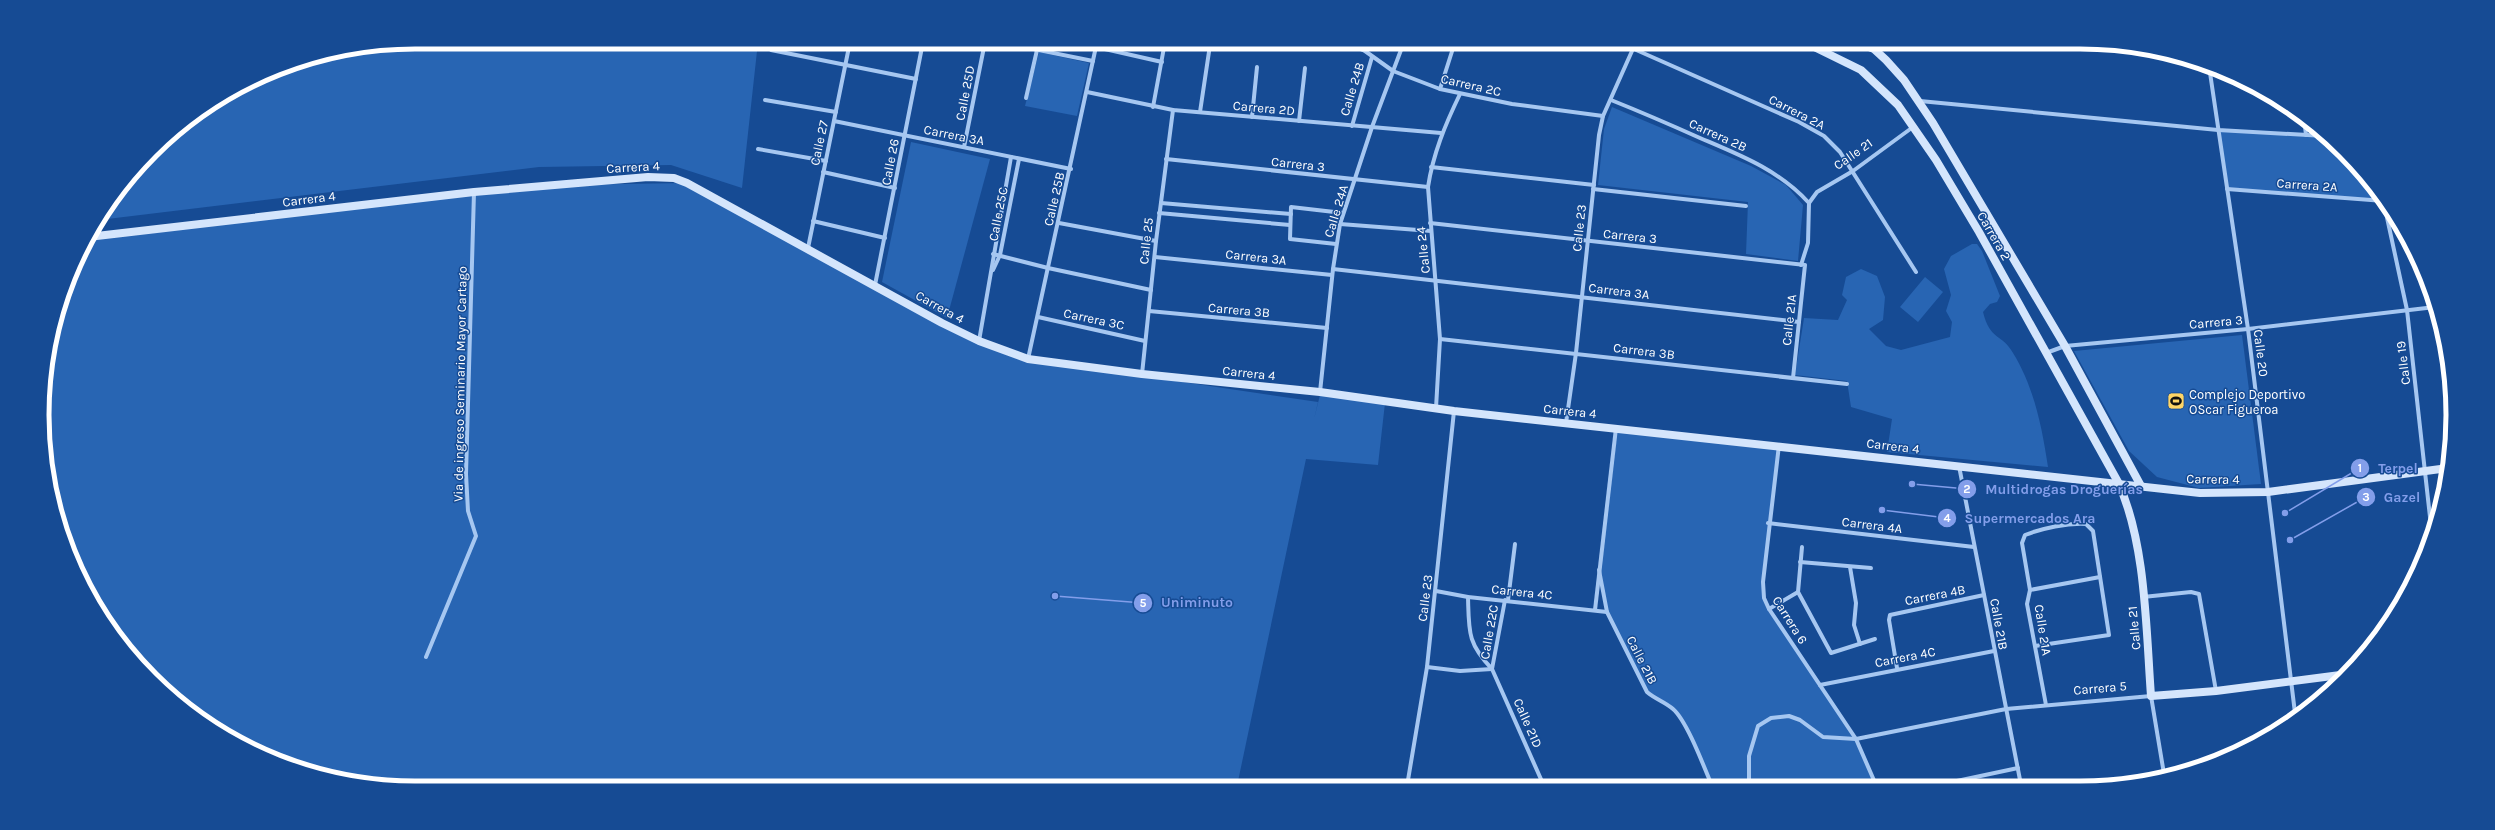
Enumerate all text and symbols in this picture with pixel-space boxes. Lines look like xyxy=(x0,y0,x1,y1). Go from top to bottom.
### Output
street label: Calle 24B xyxy=(1337,60,1367,118)
street label: Calle 25D xyxy=(952,64,978,122)
street label: Carrera 2C xyxy=(1439,71,1503,99)
street label: Carrera 2A xyxy=(1766,91,1828,133)
street label: Carrera 2D xyxy=(1232,98,1296,118)
street label: Carrera 2B xyxy=(1687,116,1749,154)
street label: Calle 27 xyxy=(807,119,831,167)
street label: Carrera 3A xyxy=(922,122,986,148)
street label: Calle 21 xyxy=(1831,135,1875,173)
street label: Calle 26 xyxy=(878,137,902,187)
street label: Carrera 3 xyxy=(1270,154,1326,174)
street label: Carrera 4 xyxy=(606,158,660,176)
street label: Calle 25B xyxy=(1040,170,1068,228)
street label: Carrera 2A xyxy=(2276,175,2339,195)
street label: Calle 24A xyxy=(1321,182,1351,239)
street label: Calle 25C xyxy=(985,186,1011,242)
street label: Carrera 4 xyxy=(282,188,336,210)
street label: Calle 23 xyxy=(1569,204,1589,252)
street label: Carrera 2 xyxy=(1974,209,2014,263)
street label: Calle 25 xyxy=(1136,217,1156,265)
street label: Calle 24 xyxy=(1413,226,1433,274)
street label: Carrera 3 xyxy=(1602,226,1658,246)
street label: Carrera 3A xyxy=(1225,246,1288,268)
street label: Via de ingreso Seminario Mayor Cartago xyxy=(450,266,470,502)
street label: Carrera 3A xyxy=(1588,280,1651,302)
street label: Carrera 4 xyxy=(913,287,967,327)
street label: Calle 21A xyxy=(1779,293,1799,346)
street label: Carrera 3B xyxy=(1208,300,1270,320)
street label: Carrera 3C xyxy=(1062,305,1126,333)
street label: Carrera 3 xyxy=(2189,312,2243,332)
street label: Calle 20 xyxy=(2251,329,2271,378)
street label: Carrera 3B xyxy=(1612,340,1676,362)
street label: Calle 19 xyxy=(2393,340,2413,386)
street label: Carrera 4 xyxy=(1222,363,1276,383)
place label: Complejo Deportivo OScar Figueroa xyxy=(2189,387,2305,417)
sports icon: Complejo Deportivo OScar Figueroa xyxy=(2166,391,2186,411)
street label: Carrera 4 xyxy=(1543,401,1597,421)
street label: Carrera 4 xyxy=(1866,435,1920,457)
callout: Terpel xyxy=(2350,455,2426,481)
text: Terpel xyxy=(2378,460,2418,477)
text: 1 xyxy=(2358,461,2362,475)
street label: Carrera 4 xyxy=(2186,471,2240,487)
callout: Multidrogas Droguerías xyxy=(1957,476,2151,502)
text: Multidrogas Droguerías xyxy=(1985,481,2143,498)
text: 2 xyxy=(1963,482,1971,496)
callout: Gazel xyxy=(2356,484,2428,510)
text: Gazel xyxy=(2384,489,2420,506)
text: 3 xyxy=(2362,490,2370,504)
callout: Supermercados Ara xyxy=(1937,505,2104,531)
text: Supermercados Ara xyxy=(1965,510,2095,527)
text: 4 xyxy=(1943,511,1951,525)
street label: Carrera 4A xyxy=(1841,514,1904,536)
street label: Calle 23 xyxy=(1415,574,1435,622)
street label: Carrera 4C xyxy=(1491,581,1553,603)
street label: Carrera 4B xyxy=(1903,582,1967,608)
callout: Uniminuto xyxy=(1133,590,1241,616)
street label: Carrera 6 xyxy=(1769,593,1811,647)
text: Uniminuto xyxy=(1161,594,1233,611)
text: 5 xyxy=(1140,596,1147,610)
street label: Calle 21B xyxy=(1987,597,2011,651)
street label: Calle 22C xyxy=(1477,603,1501,660)
street label: Calle 21A xyxy=(2032,603,2055,657)
street label: Calle 21 xyxy=(2125,605,2143,651)
street label: Calle 21B xyxy=(1623,633,1661,687)
street label: Carrera 4C xyxy=(1873,644,1937,670)
street label: Carrera 5 xyxy=(2073,678,2127,698)
street label: Calle 21D xyxy=(1510,696,1546,750)

